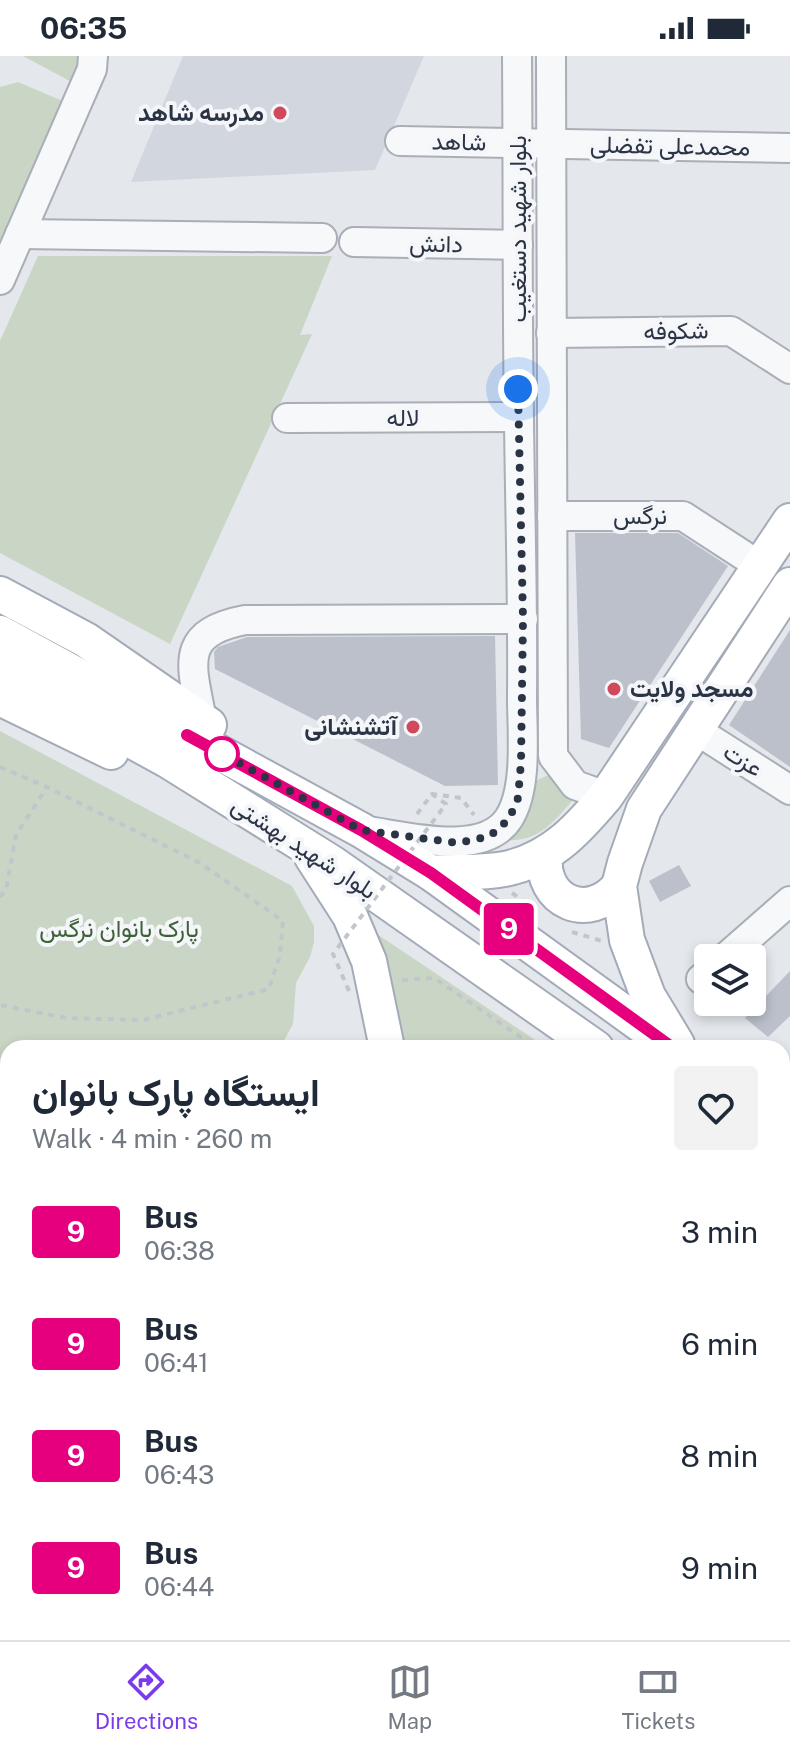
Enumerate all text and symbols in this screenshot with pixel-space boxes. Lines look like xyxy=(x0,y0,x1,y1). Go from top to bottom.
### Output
text: 06:35 xyxy=(40,10,127,46)
place label: مدرسه شاهد xyxy=(138,98,264,128)
marker: مدرسه شاهد xyxy=(271,104,289,122)
street label: شاهد xyxy=(431,127,487,155)
street label: محمدعلی تفضلی xyxy=(590,130,750,161)
street label: بلوار شهید دستغیب xyxy=(503,136,533,322)
street label: دانش xyxy=(409,229,463,258)
street label: شکوفه xyxy=(643,315,709,347)
your location xyxy=(498,369,538,409)
street label: لاله xyxy=(387,403,420,431)
street label: نرگس xyxy=(613,501,667,531)
place label: مسجد ولایت xyxy=(630,674,754,704)
marker: مسجد ولایت xyxy=(605,680,623,698)
place label: آتشنشانی xyxy=(304,712,399,741)
marker: آتشنشانی xyxy=(404,718,422,736)
street label: عزت xyxy=(718,736,768,784)
unlabelled marker xyxy=(205,737,239,771)
street label: بلوار شهید بهشتی xyxy=(226,790,382,906)
line badge: 9 xyxy=(483,903,535,955)
text: 9 xyxy=(500,912,518,945)
park label: پارک بانوان نرگس xyxy=(39,914,199,945)
map controls xyxy=(694,944,766,1016)
button: layers xyxy=(694,944,766,1016)
button: heart xyxy=(674,1066,758,1150)
text: ایستگاه پارک بانوان xyxy=(32,1070,320,1115)
text: Walk · 4 min · 260 m xyxy=(32,1123,272,1154)
text: Bus xyxy=(144,1199,198,1235)
text: 3 min xyxy=(681,1214,758,1250)
text: 9 xyxy=(67,1215,85,1248)
text: 06:38 xyxy=(144,1235,215,1266)
text: Bus xyxy=(144,1311,198,1347)
text: 6 min xyxy=(681,1326,758,1362)
text: 9 xyxy=(67,1327,85,1360)
text: 06:41 xyxy=(144,1347,209,1378)
text: Bus xyxy=(144,1423,198,1459)
text: 8 min xyxy=(680,1438,758,1474)
text: 9 xyxy=(67,1439,85,1472)
text: 06:43 xyxy=(144,1459,214,1490)
text: Bus xyxy=(144,1535,198,1571)
text: 9 min xyxy=(681,1550,758,1586)
text: 9 xyxy=(67,1551,85,1584)
text: 06:44 xyxy=(144,1571,214,1602)
tab: Directions xyxy=(95,1660,198,1734)
tab: Map xyxy=(387,1660,432,1734)
tab: Tickets xyxy=(622,1660,695,1734)

